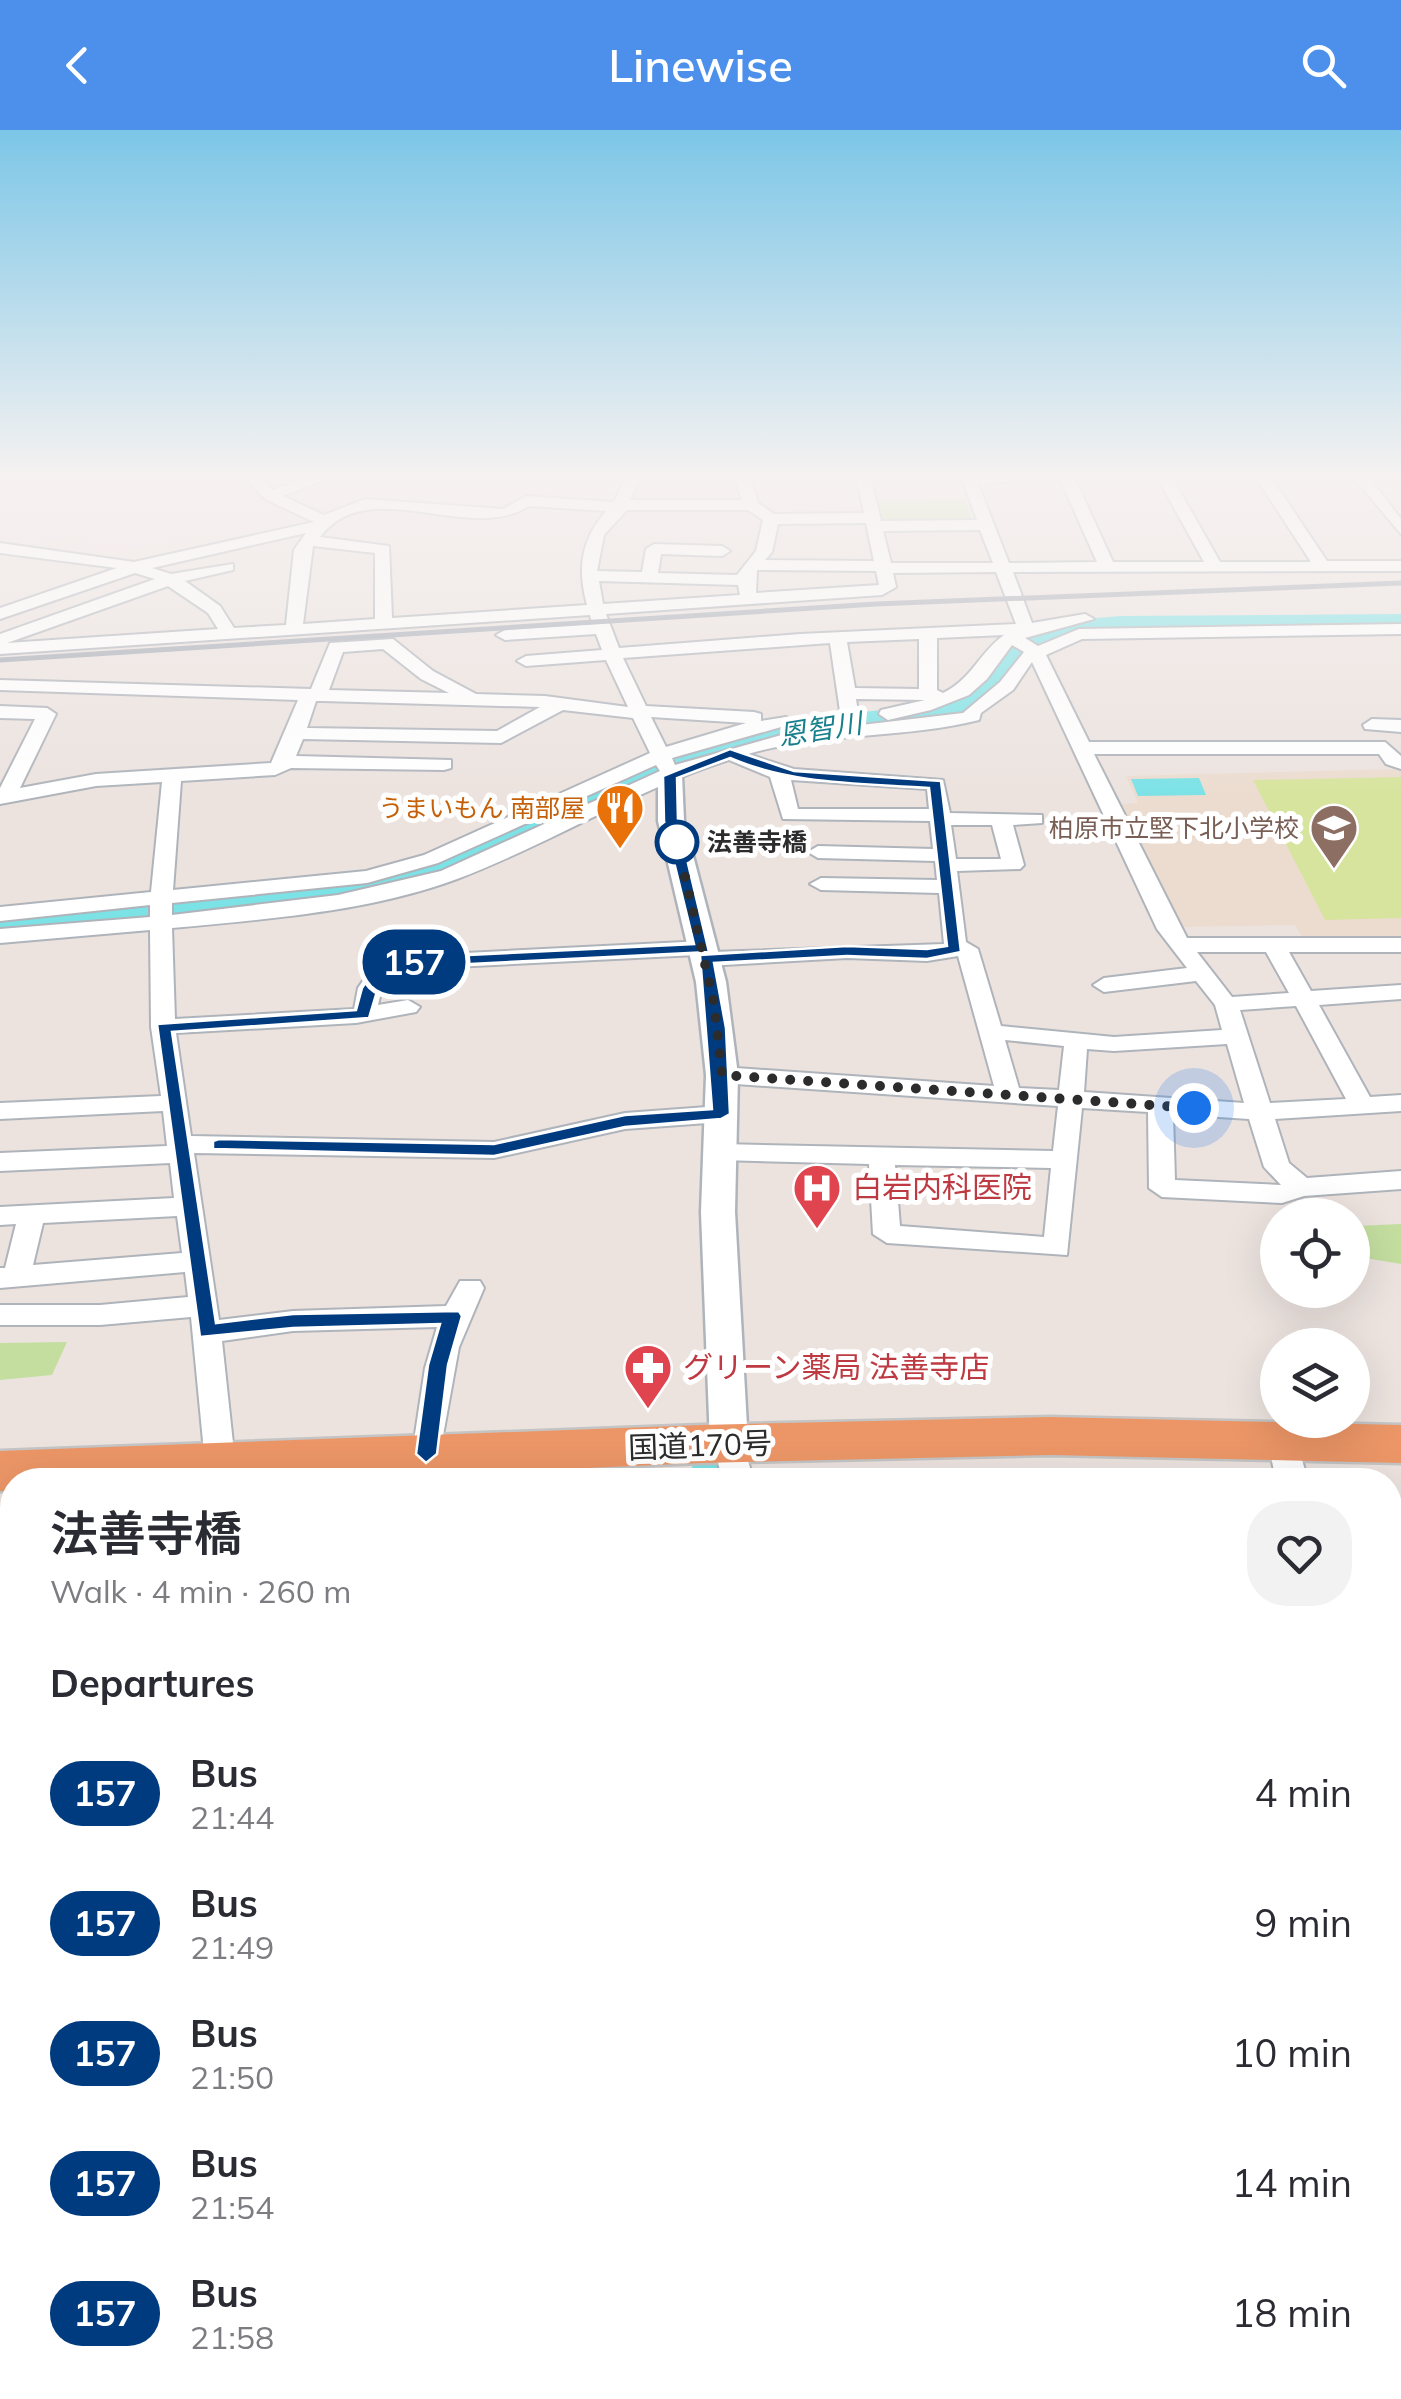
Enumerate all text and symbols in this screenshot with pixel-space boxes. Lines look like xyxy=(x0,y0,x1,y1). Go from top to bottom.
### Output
text: Linewise xyxy=(608,37,793,93)
icon: back xyxy=(50,38,105,93)
icon: search xyxy=(1296,38,1351,93)
water label: 恩智川 xyxy=(776,704,867,752)
restaurant icon: うまいもん 南部屋 xyxy=(594,782,646,850)
place label: うまいもん 南部屋 xyxy=(378,792,585,823)
school or university icon: 柏原市立堅下北小学校 xyxy=(1308,802,1360,870)
place label: 柏原市立堅下北小学校 xyxy=(1049,812,1299,843)
marker: 法善寺橋 xyxy=(656,821,698,863)
place label: 法善寺橋 xyxy=(707,826,807,857)
line badge: 157 xyxy=(356,930,472,994)
text: 157 xyxy=(382,940,446,984)
your location xyxy=(1169,1083,1219,1133)
hospital icon: 白岩内科医院 xyxy=(791,1162,843,1230)
place label: 白岩内科医院 xyxy=(852,1168,1032,1206)
map controls xyxy=(1260,1198,1370,1438)
button: locate xyxy=(1260,1198,1370,1308)
button: layers xyxy=(1260,1328,1370,1438)
pharmacy icon: グリーン薬局 法善寺店 xyxy=(622,1342,674,1410)
place label: グリーン薬局 法善寺店 xyxy=(683,1348,989,1386)
street label: 国道170号 xyxy=(627,1423,773,1467)
button: heart xyxy=(1247,1501,1352,1606)
text: 法善寺橋 xyxy=(50,1503,242,1563)
text: Walk · 4 min · 260 m xyxy=(50,1571,351,1611)
text: Departures xyxy=(50,1659,254,1707)
text: Bus xyxy=(190,1749,258,1797)
text: 4 min xyxy=(1255,1769,1352,1817)
text: 157 xyxy=(73,1771,137,1815)
text: 21:44 xyxy=(190,1797,274,1837)
text: Bus xyxy=(190,1879,258,1927)
text: 9 min xyxy=(1255,1899,1352,1947)
text: 157 xyxy=(73,1901,137,1945)
text: 21:49 xyxy=(190,1927,274,1967)
text: Bus xyxy=(190,2009,258,2057)
text: 10 min xyxy=(1232,2029,1352,2077)
text: 157 xyxy=(73,2031,137,2075)
text: 21:50 xyxy=(190,2057,274,2097)
text: Bus xyxy=(190,2139,258,2187)
text: 14 min xyxy=(1232,2159,1352,2207)
text: 157 xyxy=(73,2161,137,2205)
text: 21:54 xyxy=(190,2187,274,2227)
text: Bus xyxy=(190,2269,258,2317)
text: 18 min xyxy=(1232,2289,1352,2337)
text: 157 xyxy=(73,2291,137,2335)
text: 21:58 xyxy=(190,2317,274,2357)

